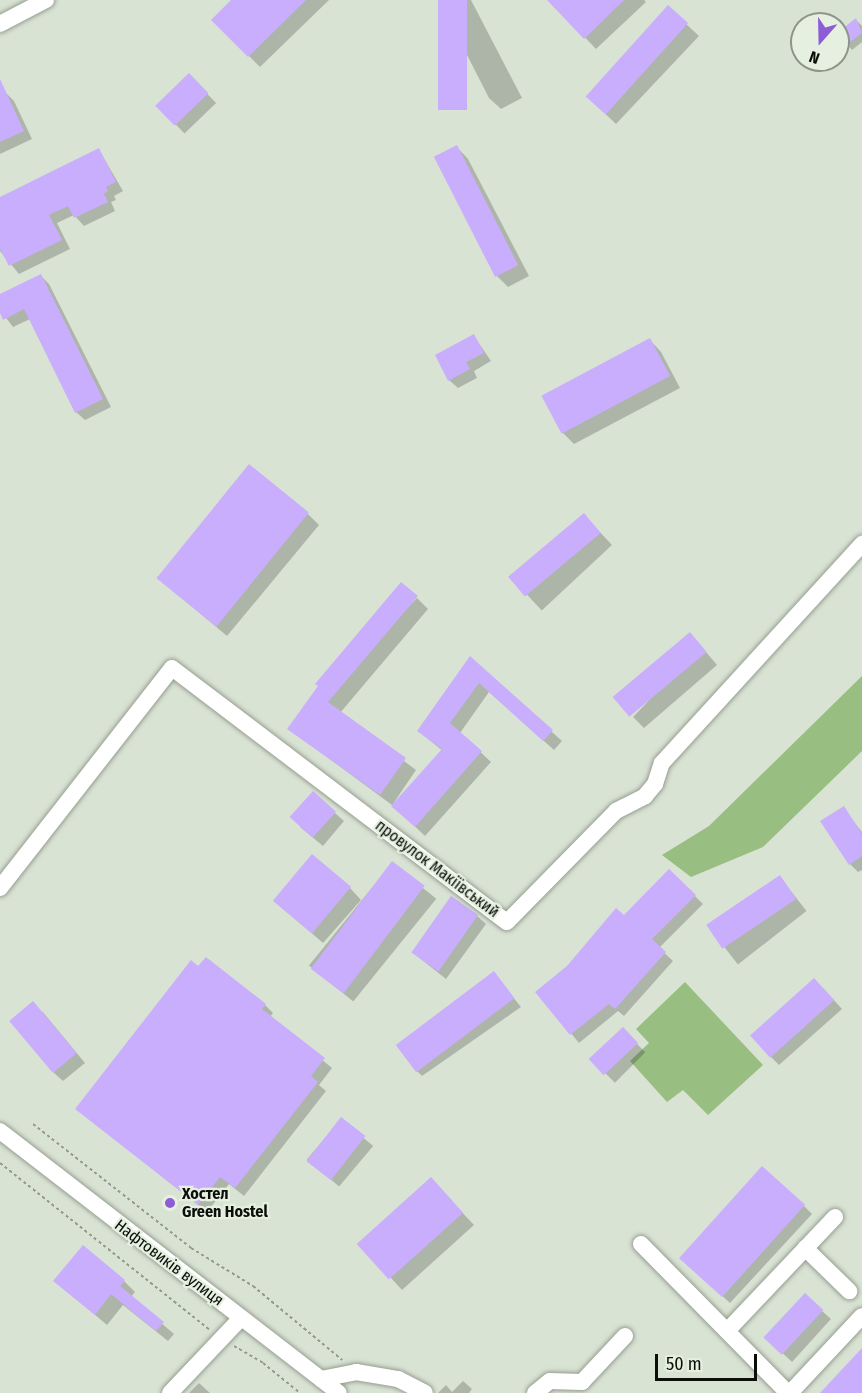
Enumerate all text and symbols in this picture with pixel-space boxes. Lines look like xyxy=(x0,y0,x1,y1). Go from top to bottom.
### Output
north arrow xyxy=(790,12,850,72)
text: N xyxy=(807,47,822,68)
street label: провулок Макіївський xyxy=(371,816,503,922)
place label: Хостел Green Hostel xyxy=(182,1184,268,1222)
marker: Хостел Green Hostel xyxy=(163,1196,177,1210)
street label: Нафтовиків вулиця xyxy=(111,1216,227,1310)
scale bar xyxy=(658,1342,760,1380)
text: 50 m xyxy=(666,1353,702,1375)

